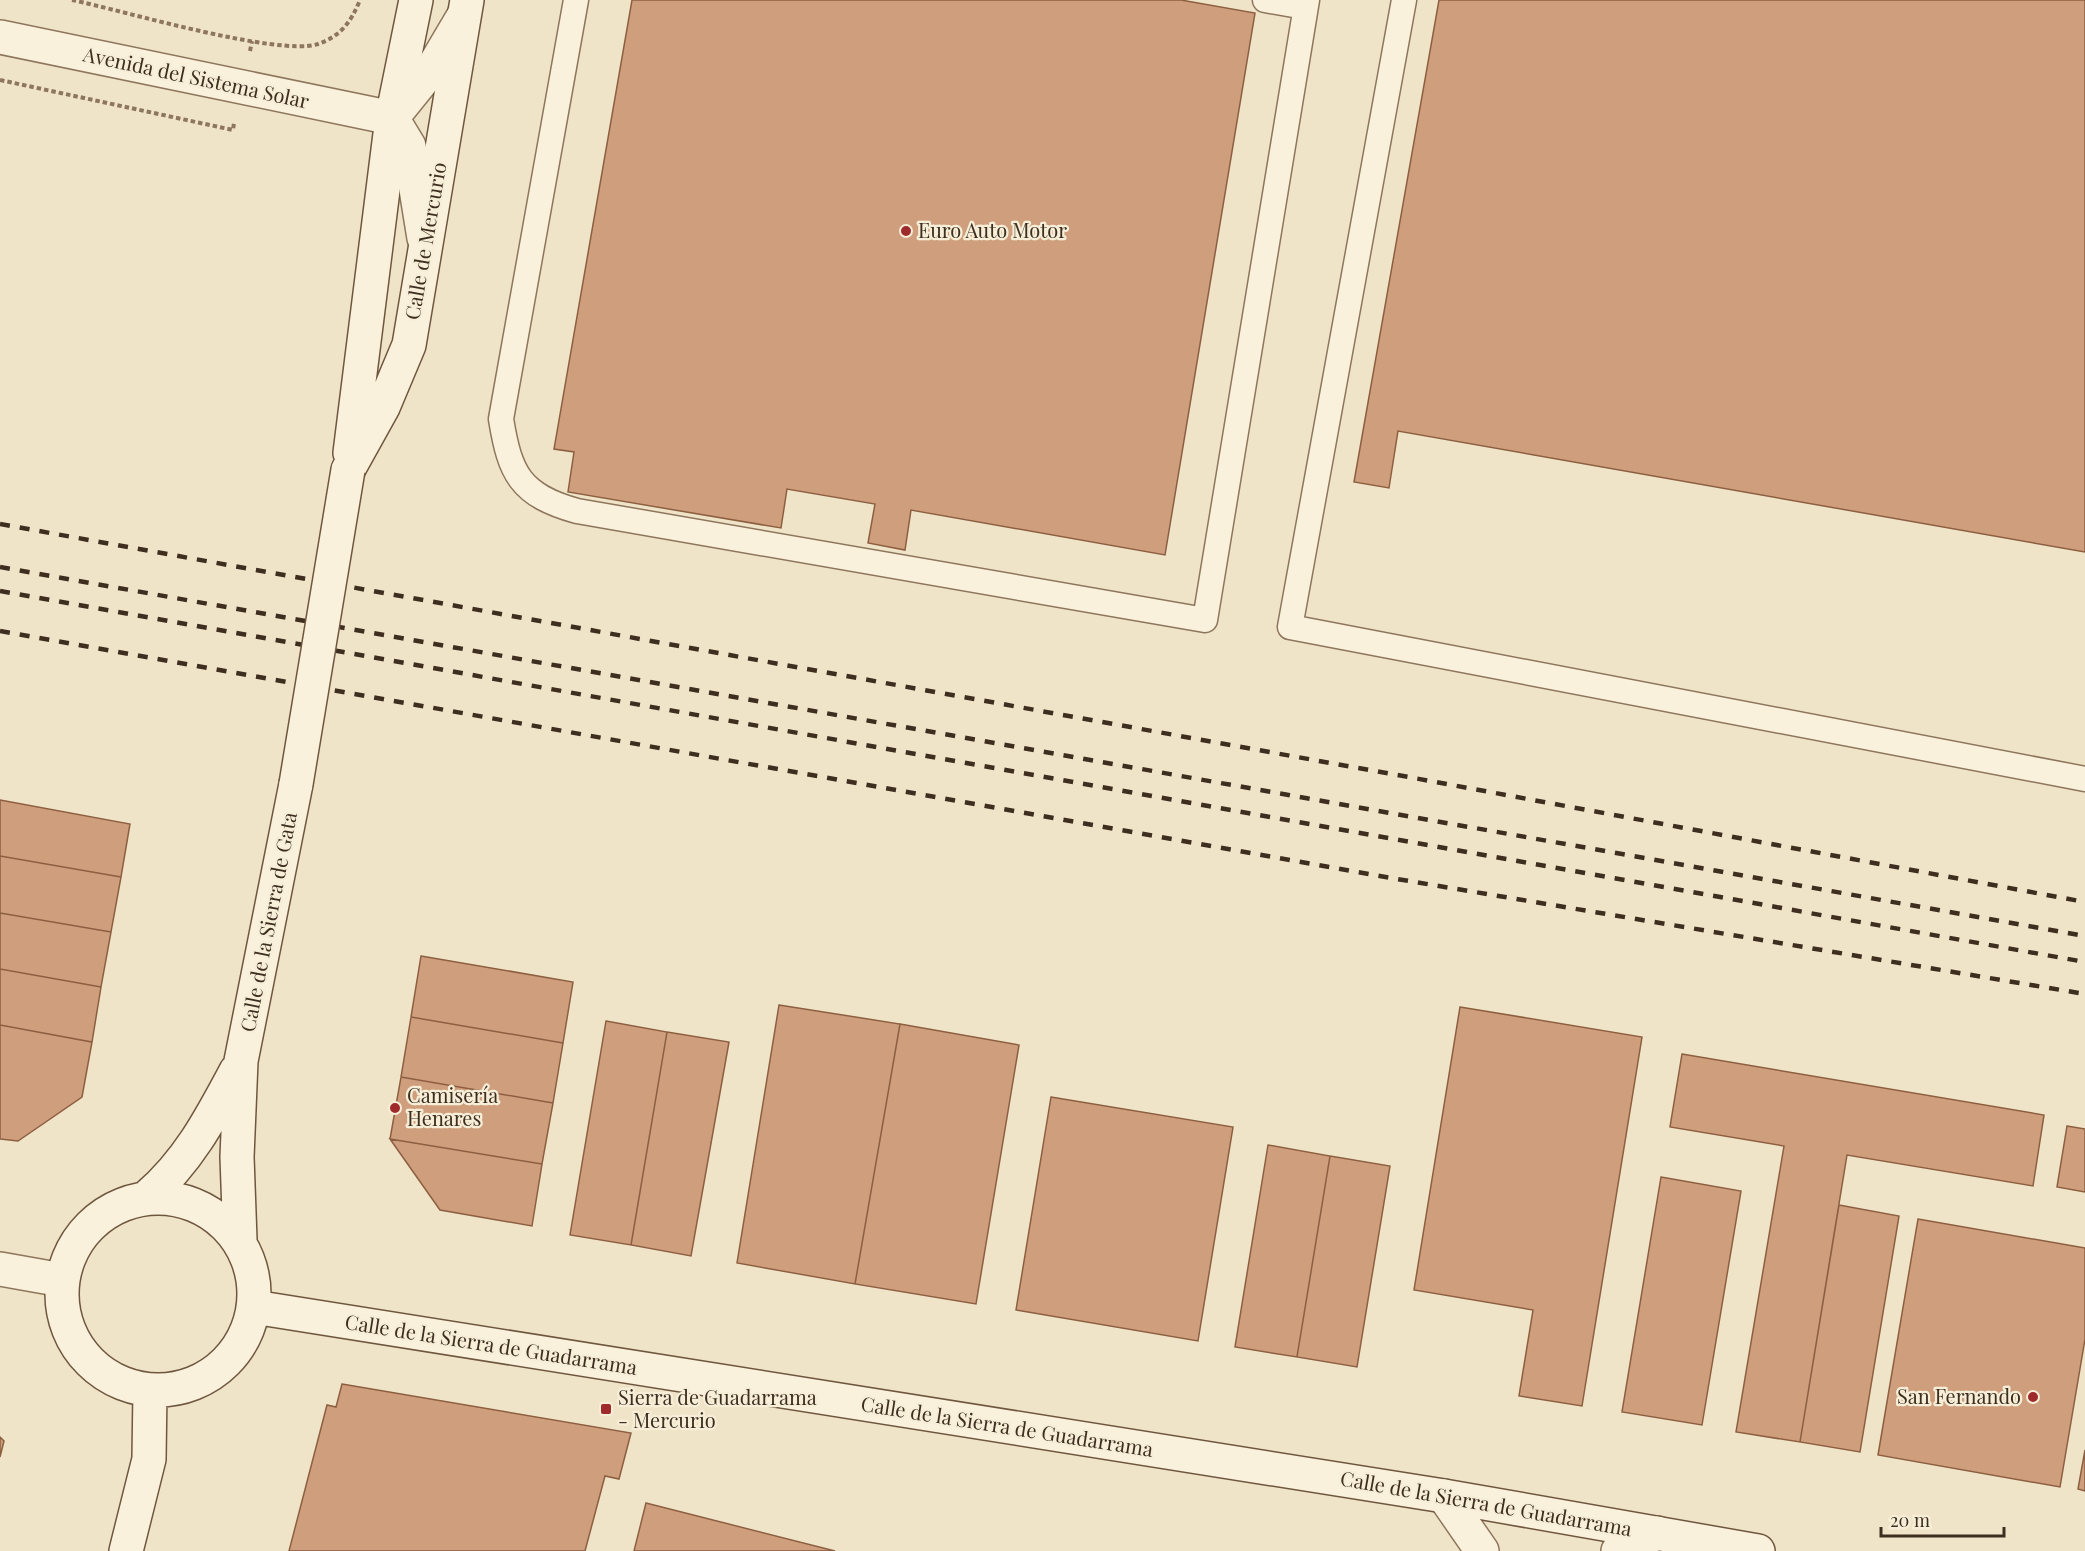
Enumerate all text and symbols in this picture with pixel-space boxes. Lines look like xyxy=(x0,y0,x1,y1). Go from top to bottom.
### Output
street label: Avenida del Sistema Solar xyxy=(80,39,312,114)
street label: Calle de Mercurio xyxy=(397,160,452,322)
place label: Euro Auto Motor xyxy=(918,216,1067,243)
marker: Euro Auto Motor xyxy=(899,224,913,238)
street label: Calle de la Sierra de Gata xyxy=(233,809,302,1034)
place label: Camisería Henares xyxy=(407,1081,498,1131)
marker: Camisería Henares xyxy=(388,1101,402,1115)
street label: Calle de la Sierra de Guadarrama xyxy=(343,1307,639,1380)
place label: San Fernando xyxy=(1897,1382,2021,1409)
place label: Sierra de Guadarrama - Mercurio xyxy=(618,1383,817,1433)
street label: Calle de la Sierra de Guadarrama xyxy=(859,1389,1155,1462)
marker: San Fernando xyxy=(2026,1390,2040,1404)
marker: Sierra de Guadarrama - Mercurio xyxy=(599,1402,613,1416)
street label: Calle de la Sierra de Guadarrama xyxy=(1339,1464,1634,1541)
scale bar xyxy=(1881,1500,2004,1538)
text: 20 m xyxy=(1890,1508,1930,1532)

